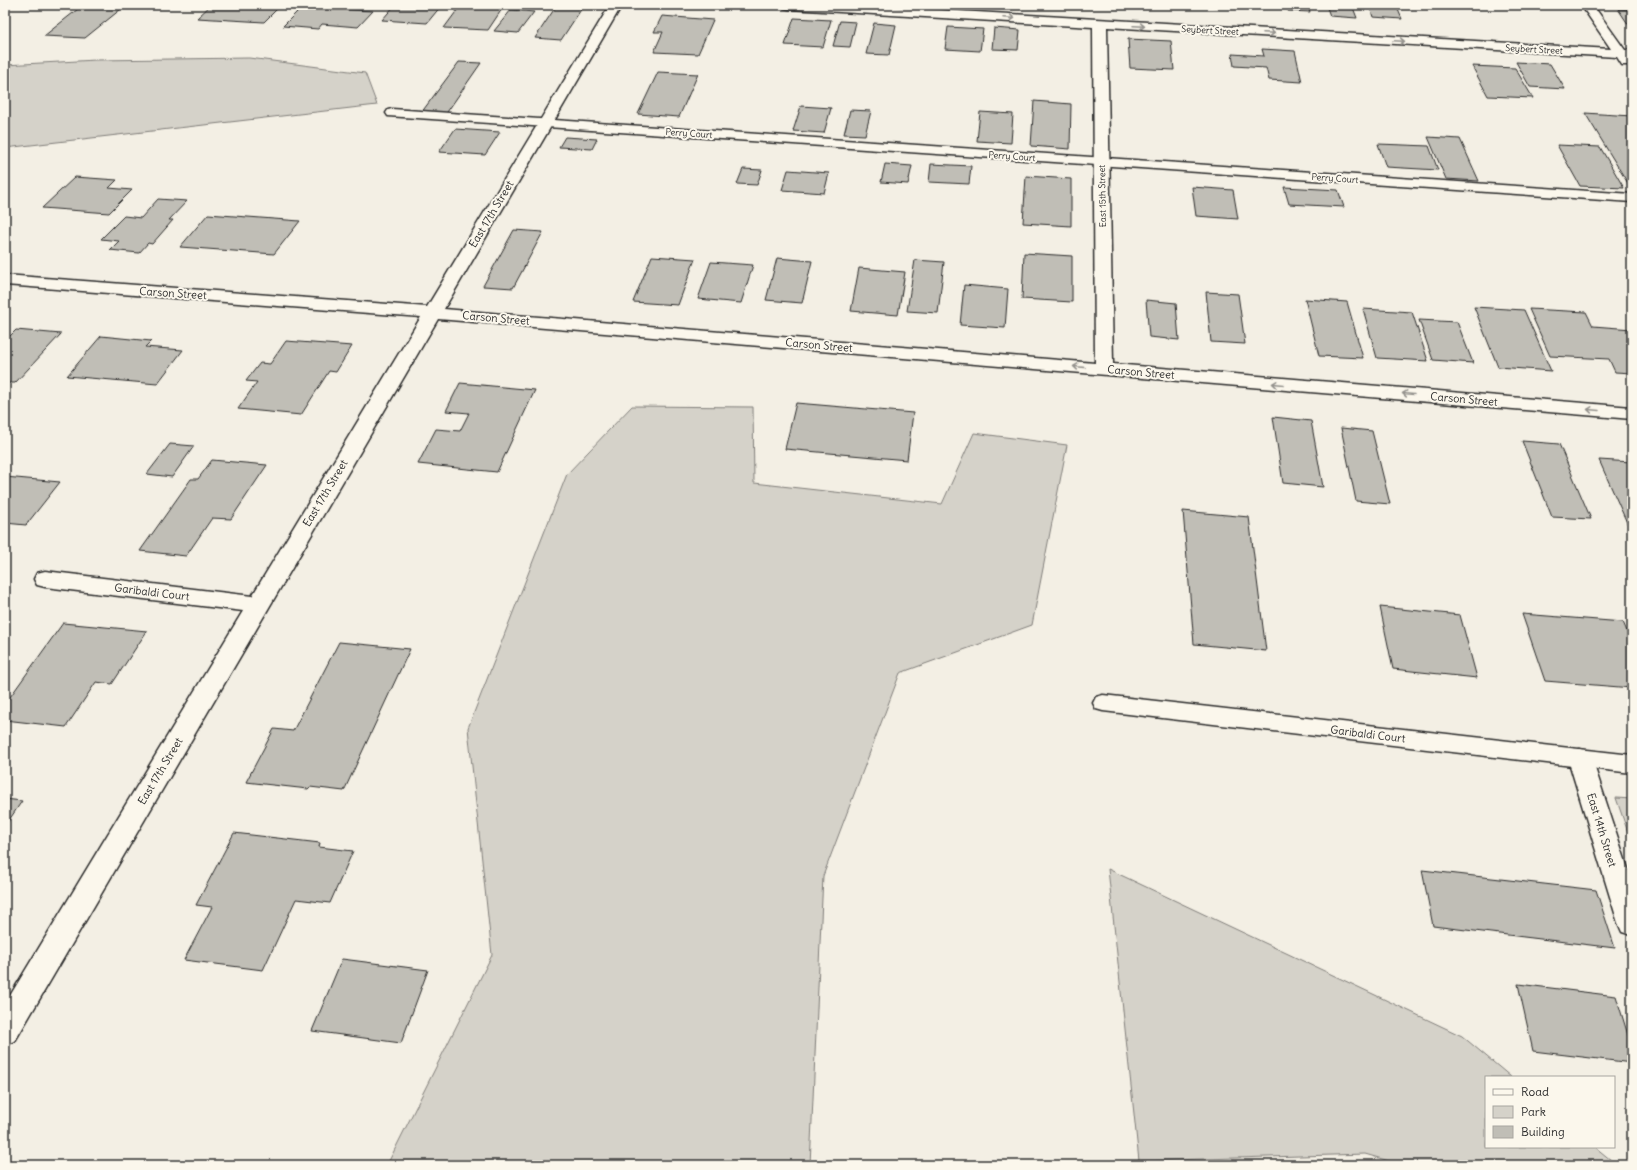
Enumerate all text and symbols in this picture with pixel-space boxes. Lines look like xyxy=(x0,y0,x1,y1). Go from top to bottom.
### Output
one-way arrow xyxy=(1002,14,1015,22)
one-way arrow xyxy=(1132,22,1145,29)
street label: Seybert Street xyxy=(1181,23,1239,37)
one-way arrow xyxy=(1262,30,1275,37)
one-way arrow xyxy=(1392,37,1405,44)
street label: Seybert Street xyxy=(1505,42,1563,56)
street label: Perry Court xyxy=(665,126,713,140)
street label: Perry Court xyxy=(988,149,1036,163)
street label: East 15th Street xyxy=(1096,165,1108,227)
street label: Perry Court xyxy=(1311,171,1359,185)
street label: East 17th Street xyxy=(466,178,517,250)
street label: Carson Street xyxy=(139,284,207,302)
street label: Carson Street xyxy=(462,308,530,328)
street label: Carson Street xyxy=(785,335,853,355)
street label: Carson Street xyxy=(1107,362,1175,382)
one-way arrow xyxy=(1073,363,1086,370)
one-way arrow xyxy=(1272,380,1285,387)
street label: Carson Street xyxy=(1430,389,1498,409)
one-way arrow xyxy=(1402,391,1415,398)
one-way arrow xyxy=(1587,406,1600,413)
street label: East 17th Street xyxy=(300,457,351,529)
street label: Garibaldi Court xyxy=(114,580,191,604)
street label: Garibaldi Court xyxy=(1330,722,1407,746)
street label: East 17th Street xyxy=(135,735,186,807)
street label: East 14th Street xyxy=(1584,791,1620,869)
legend xyxy=(1485,1076,1615,1148)
text: Road xyxy=(1521,1084,1549,1099)
text: Park xyxy=(1521,1104,1546,1119)
text: Building xyxy=(1521,1124,1565,1139)

